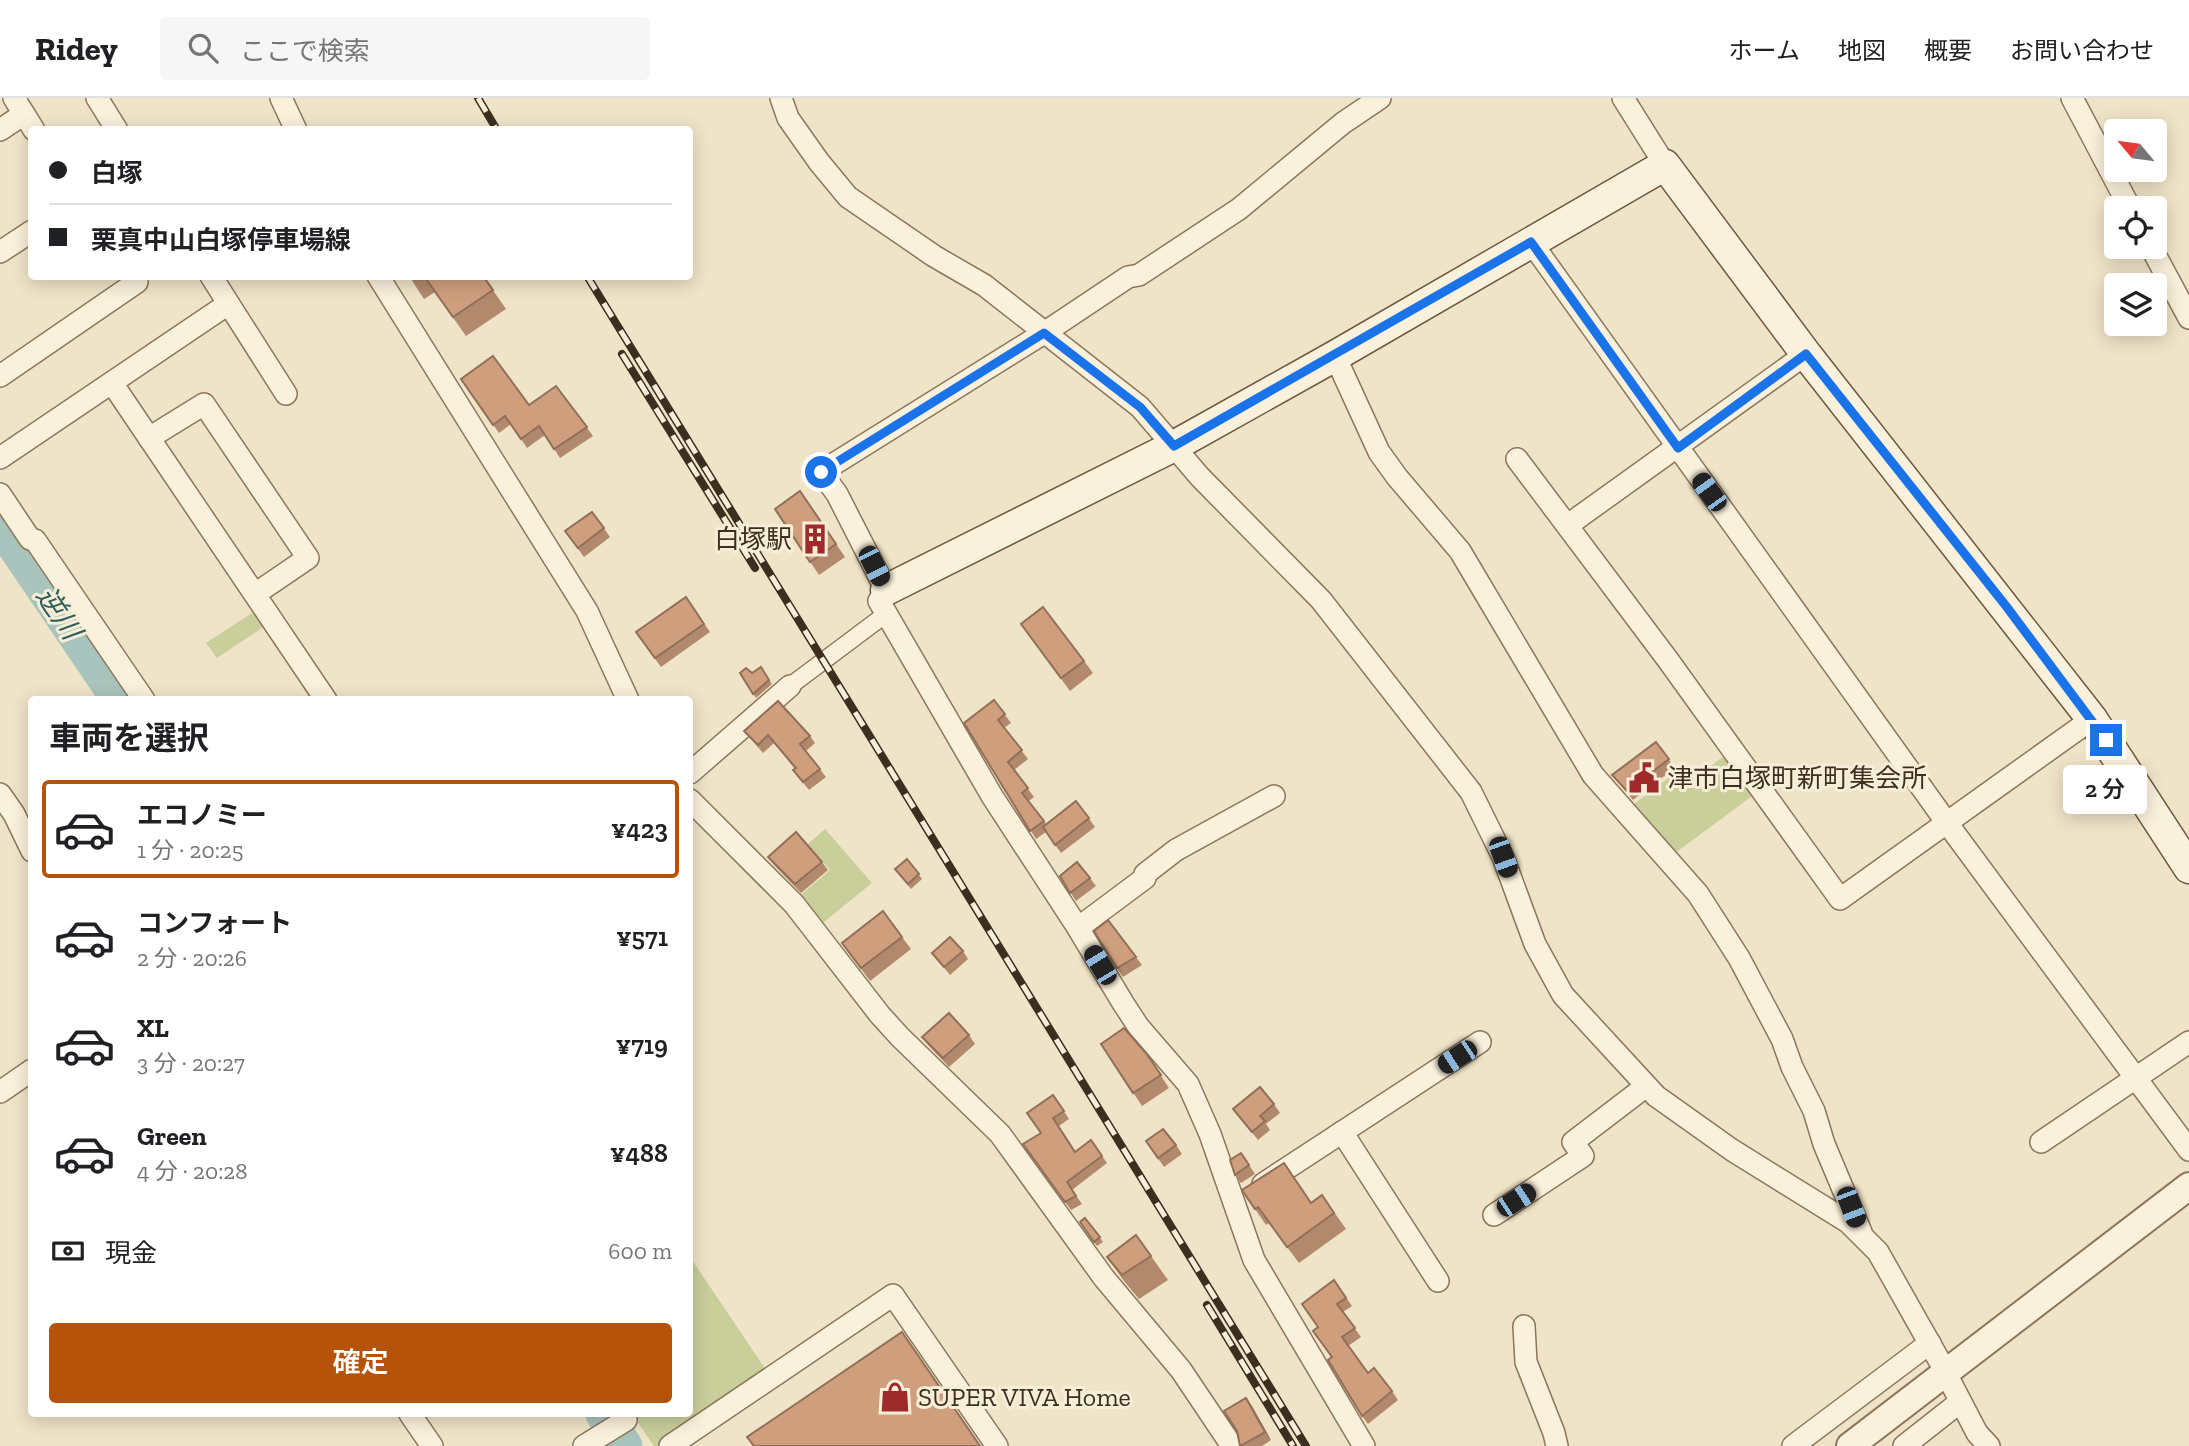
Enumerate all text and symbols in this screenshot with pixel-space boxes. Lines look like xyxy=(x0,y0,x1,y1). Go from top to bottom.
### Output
search box xyxy=(160,17,650,80)
text: Ridey xyxy=(35,29,118,68)
icon: search xyxy=(184,29,222,67)
text: ここで検索 xyxy=(240,35,370,67)
text: ホーム xyxy=(1729,36,1800,65)
text: 地図 xyxy=(1838,36,1886,65)
text: 概要 xyxy=(1924,36,1972,65)
text: お問い合わせ xyxy=(2010,36,2154,65)
north arrow xyxy=(2104,119,2166,182)
map controls xyxy=(2104,119,2167,336)
text: 白塚 xyxy=(91,157,143,189)
button: locate xyxy=(2104,196,2167,259)
text: 栗真中山白塚停車場線 xyxy=(91,224,351,256)
button: layers xyxy=(2104,273,2167,336)
route start xyxy=(805,456,837,488)
car xyxy=(1689,469,1730,515)
building icon: 白塚駅 xyxy=(798,522,832,556)
place label: 白塚駅 xyxy=(714,523,792,555)
car xyxy=(856,543,893,589)
water label: 逆川 xyxy=(30,581,90,648)
text: 車両を選択 xyxy=(49,719,209,757)
route end xyxy=(2090,724,2122,756)
public building icon: 津市白塚町新町集会所 xyxy=(1627,761,1661,795)
place label: 津市白塚町新町集会所 xyxy=(1667,762,1927,794)
callout: 2 分 xyxy=(2064,764,2148,814)
text: 2 分 xyxy=(2085,775,2125,803)
icon: car xyxy=(53,798,116,861)
text: エコノミー xyxy=(137,799,267,831)
text: ¥423 xyxy=(611,813,668,845)
car xyxy=(1486,834,1521,880)
text: 1 分 · 20:25 xyxy=(137,836,243,864)
icon: car xyxy=(53,906,116,969)
text: コンフォート xyxy=(137,907,292,939)
text: ¥571 xyxy=(616,921,668,953)
car xyxy=(1081,942,1120,988)
text: 2 分 · 20:26 xyxy=(137,944,247,972)
text: XL xyxy=(137,1012,169,1044)
icon: car xyxy=(53,1014,116,1077)
text: ¥719 xyxy=(616,1029,668,1061)
car xyxy=(1434,1037,1481,1077)
text: 3 分 · 20:27 xyxy=(137,1049,245,1077)
text: Green xyxy=(137,1120,207,1152)
icon: car xyxy=(53,1122,116,1185)
text: ¥488 xyxy=(610,1137,668,1169)
text: 4 分 · 20:28 xyxy=(137,1157,248,1185)
car xyxy=(1493,1180,1540,1220)
car xyxy=(1834,1184,1869,1230)
icon: cash xyxy=(49,1232,87,1270)
text: 現金 xyxy=(105,1237,157,1269)
text: 600 m xyxy=(608,1237,672,1265)
button: 確定 xyxy=(49,1323,672,1403)
shop icon: SUPER VIVA Home xyxy=(878,1380,912,1414)
place label: SUPER VIVA Home xyxy=(918,1381,1131,1413)

